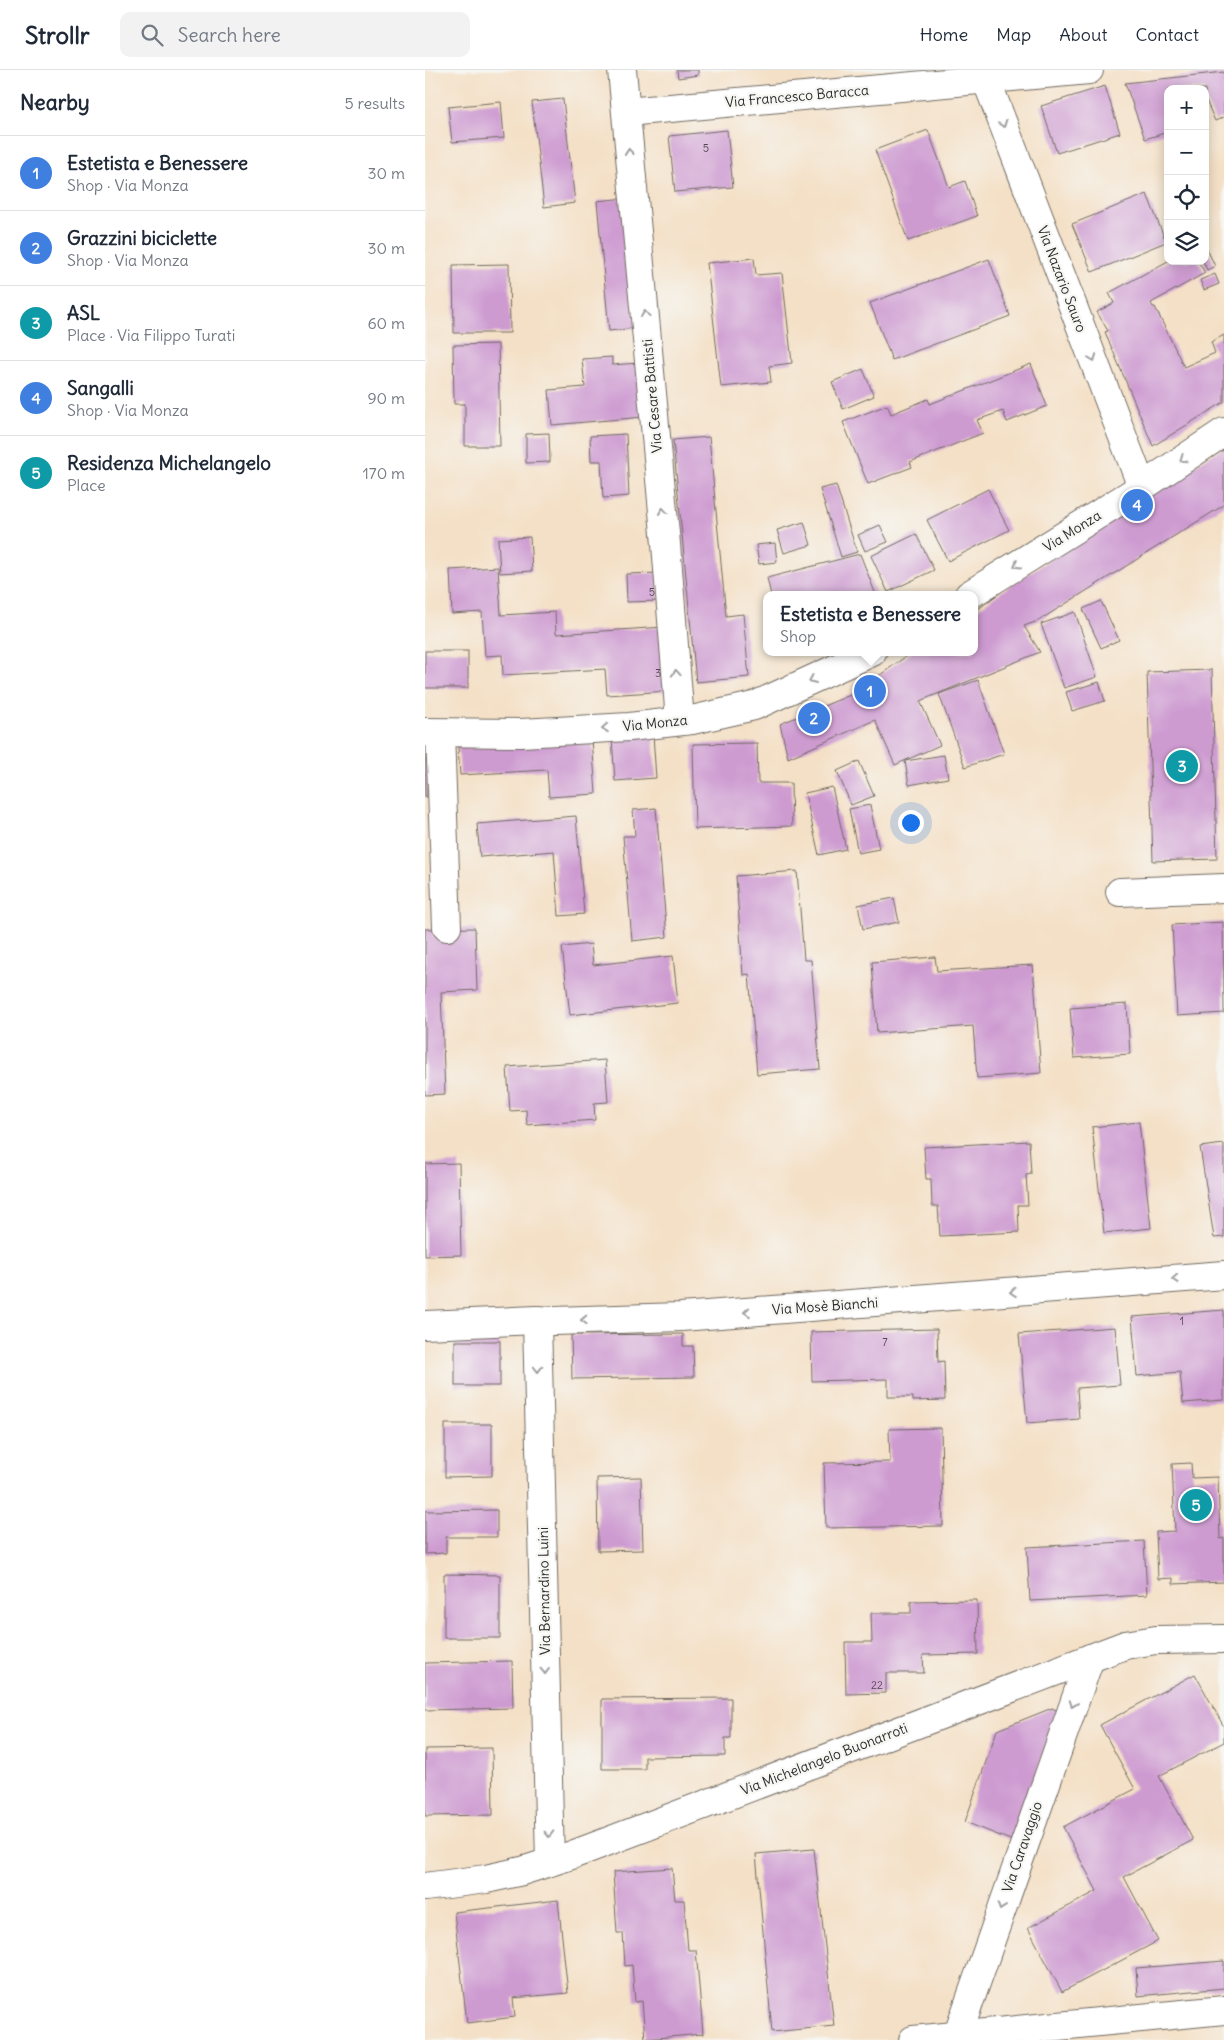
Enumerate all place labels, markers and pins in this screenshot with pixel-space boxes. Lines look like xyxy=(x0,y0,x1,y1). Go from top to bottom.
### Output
pin: 4 xyxy=(1121,486,1153,524)
pin: 1 xyxy=(854,672,886,710)
pin: 2 xyxy=(798,699,830,737)
pin: 3 xyxy=(1166,747,1198,785)
pin: 5 xyxy=(1180,1486,1212,1524)

